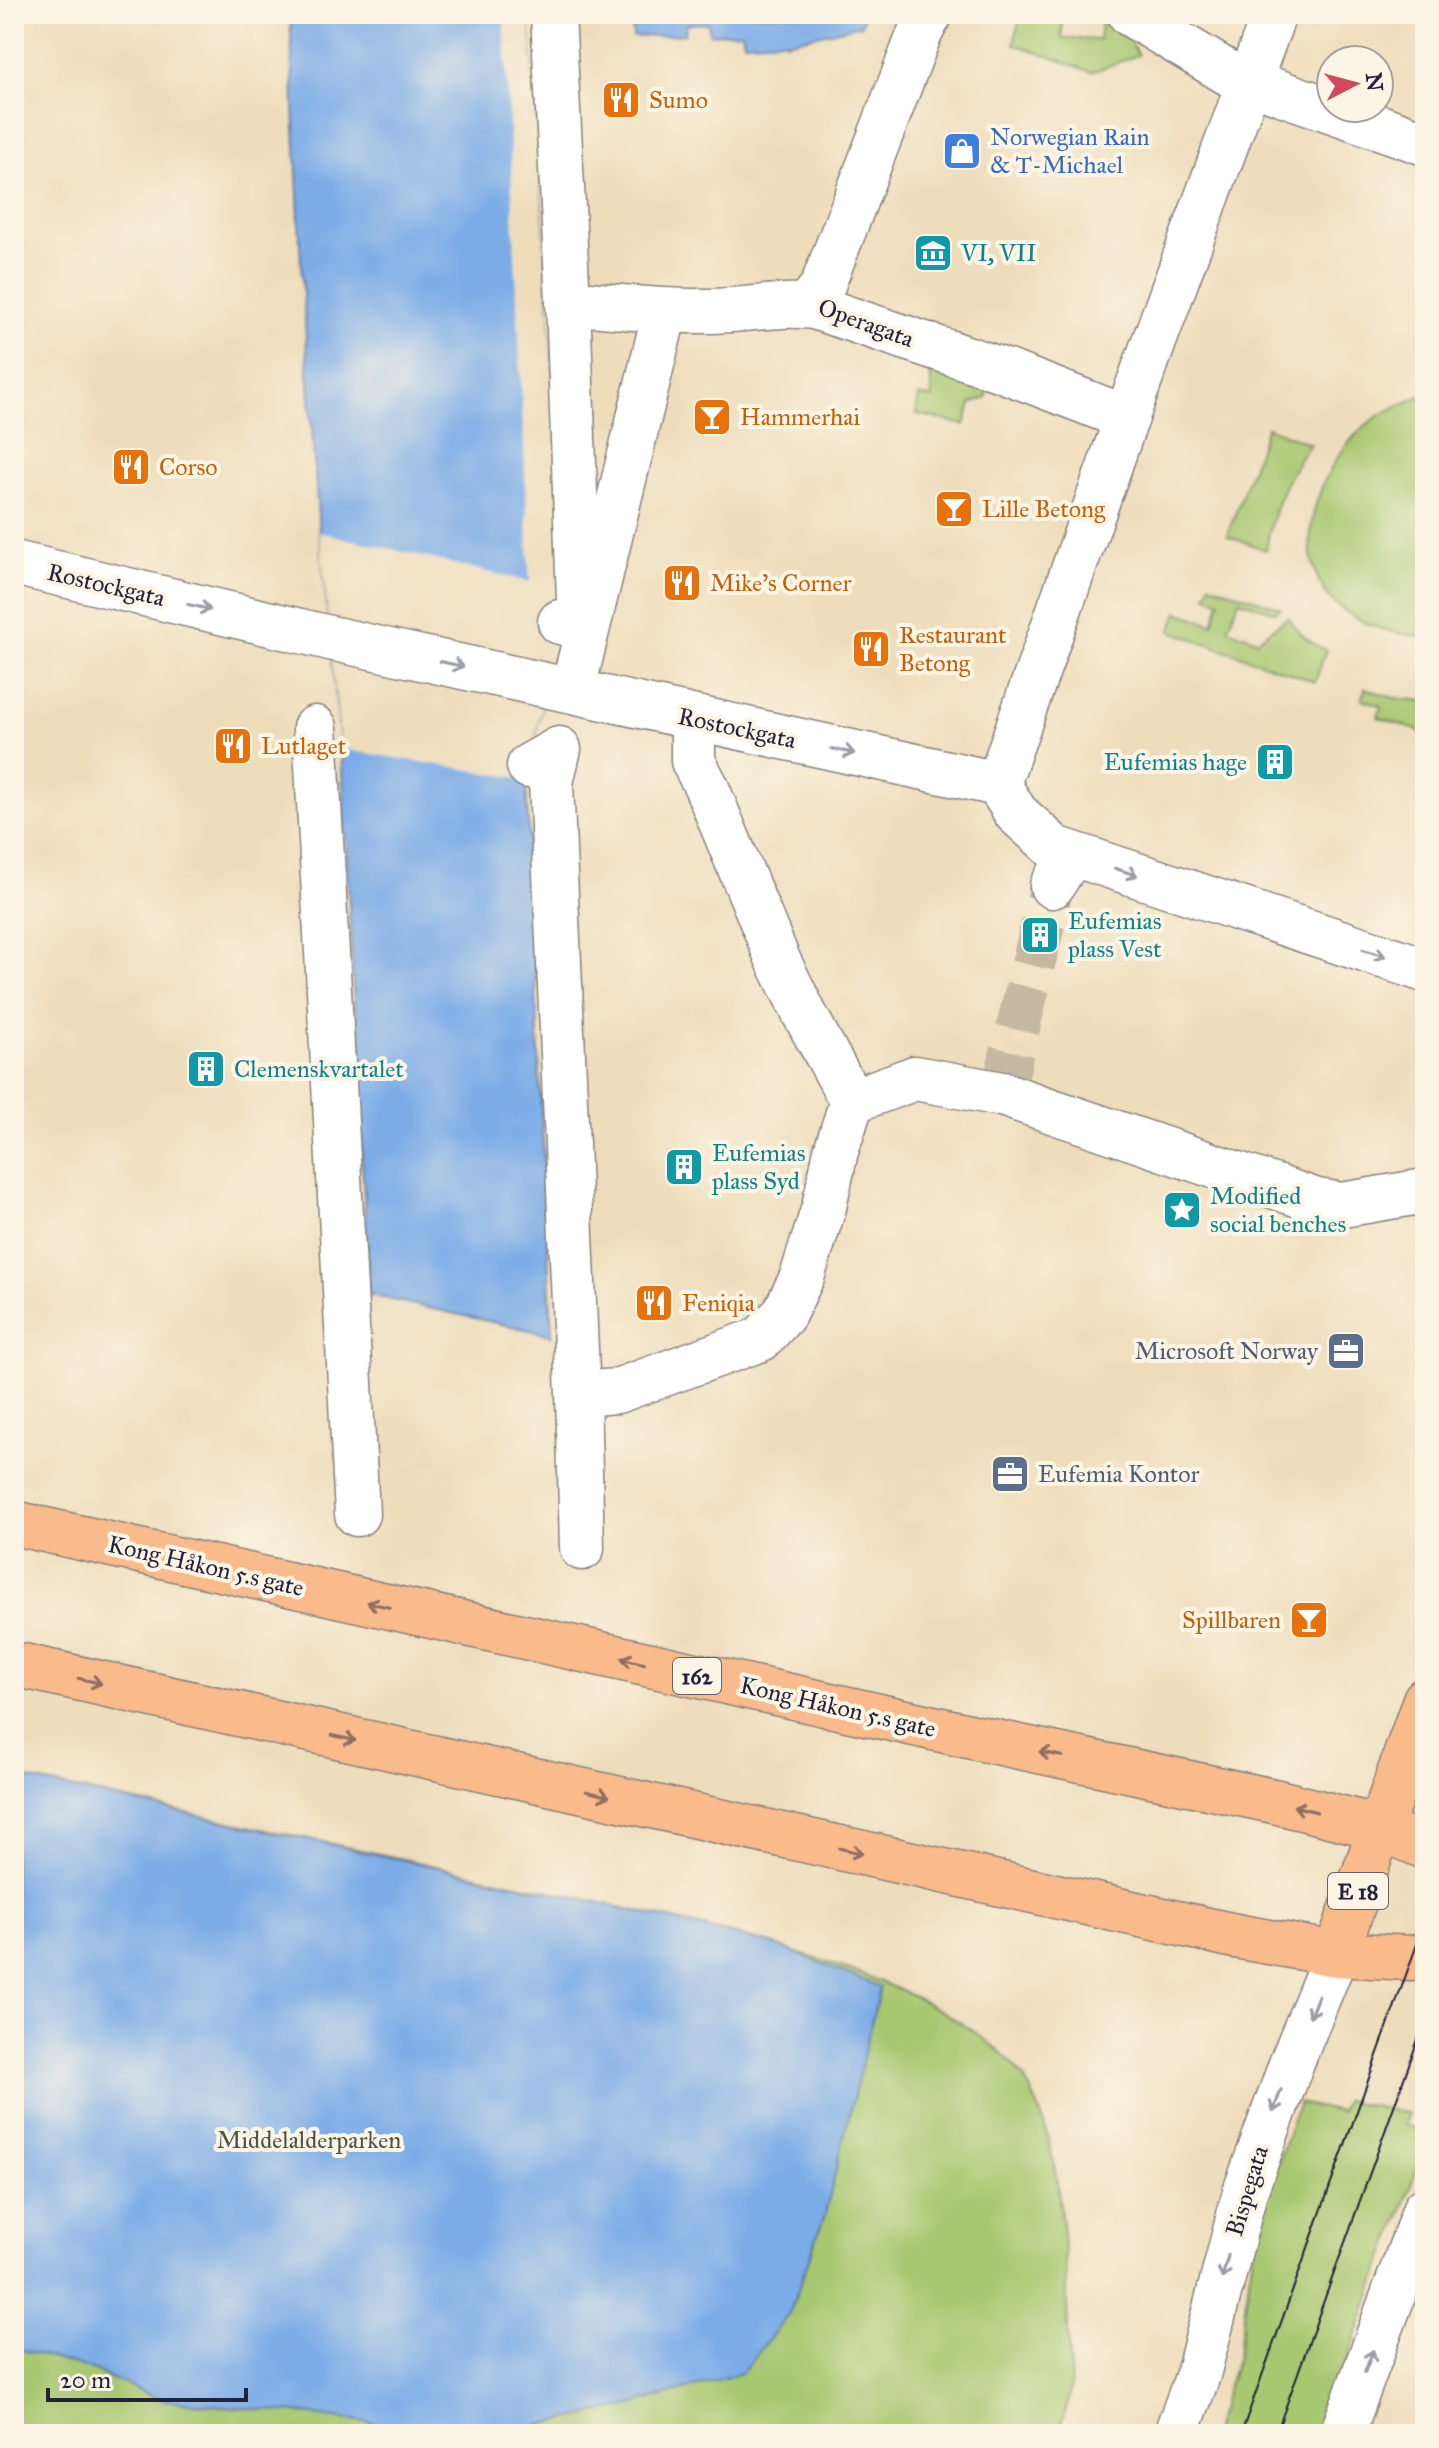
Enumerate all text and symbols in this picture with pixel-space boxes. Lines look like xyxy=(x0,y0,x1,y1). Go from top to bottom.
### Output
north arrow xyxy=(1315,44,1395,124)
text: N xyxy=(1360,71,1389,93)
restaurant icon: Sumo xyxy=(600,79,642,121)
place label: Sumo xyxy=(649,85,708,115)
place label: Norwegian Rain & T-Michael xyxy=(990,122,1150,180)
shop icon: Norwegian Rain & T-Michael xyxy=(941,130,983,172)
museum icon: VI, VII xyxy=(912,232,954,274)
place label: VI, VII xyxy=(960,238,1037,268)
street label: Operagata xyxy=(814,292,919,354)
bar icon: Hammerhai xyxy=(691,396,733,438)
place label: Hammerhai xyxy=(740,402,860,432)
restaurant icon: Corso xyxy=(110,446,152,488)
place label: Corso xyxy=(159,452,218,482)
bar icon: Lille Betong xyxy=(933,488,975,530)
place label: Lille Betong xyxy=(982,494,1106,524)
street label: Rostockgata xyxy=(44,557,169,613)
restaurant icon: Mike's Corner xyxy=(661,562,703,604)
place label: Mike's Corner xyxy=(710,568,852,598)
one-way arrow xyxy=(185,600,211,615)
place label: Restaurant Betong xyxy=(899,620,1007,678)
restaurant icon: Restaurant Betong xyxy=(850,628,892,670)
one-way arrow xyxy=(439,657,465,672)
street label: Rostockgata xyxy=(675,701,800,755)
restaurant icon: Lutlaget xyxy=(212,725,254,767)
place label: Lutlaget xyxy=(261,731,347,761)
building icon: Eufemias hage xyxy=(1254,741,1296,783)
one-way arrow xyxy=(829,744,855,759)
place label: Eufemias hage xyxy=(1104,747,1247,777)
one-way arrow xyxy=(1114,866,1139,881)
place label: Eufemias plass Vest xyxy=(1067,906,1162,964)
building icon: Eufemias plass Vest xyxy=(1019,914,1061,956)
one-way arrow xyxy=(1361,947,1386,962)
building icon: Clemenskvartalet xyxy=(185,1048,227,1090)
place label: Clemenskvartalet xyxy=(234,1054,404,1084)
place label: Eufemias plass Syd xyxy=(711,1138,806,1196)
building icon: Eufemias plass Syd xyxy=(663,1146,705,1188)
place label: Modified social benches xyxy=(1210,1181,1346,1239)
place icon: Modified social benches xyxy=(1161,1189,1203,1231)
restaurant icon: Feniqia xyxy=(633,1282,675,1324)
place label: Feniqia xyxy=(682,1288,756,1318)
office icon: Microsoft Norway xyxy=(1325,1330,1367,1372)
place label: Microsoft Norway xyxy=(1135,1336,1319,1366)
office icon: Eufemia Kontor xyxy=(989,1453,1031,1495)
place label: Eufemia Kontor xyxy=(1038,1459,1199,1489)
street label: Kong Håkon 5.s gate xyxy=(105,1529,307,1603)
one-way arrow xyxy=(367,1597,393,1612)
bar icon: Spillbaren xyxy=(1288,1599,1330,1641)
place label: Spillbaren xyxy=(1182,1605,1281,1635)
one-way arrow xyxy=(621,1653,646,1668)
road number: 162 xyxy=(673,1658,721,1694)
street label: Kong Håkon 5.s gate xyxy=(737,1670,939,1744)
one-way arrow xyxy=(77,1674,102,1689)
one-way arrow xyxy=(331,1731,356,1746)
one-way arrow xyxy=(1039,1746,1064,1761)
one-way arrow xyxy=(584,1787,610,1802)
one-way arrow xyxy=(1293,1800,1318,1815)
one-way arrow xyxy=(838,1844,864,1859)
road number: E 18 xyxy=(1328,1873,1388,1909)
one-way arrow xyxy=(1306,1993,1321,2018)
one-way arrow xyxy=(1269,2088,1283,2113)
park label: Middelalderparken xyxy=(217,2125,401,2155)
street label: Bispegata xyxy=(1219,2141,1275,2240)
one-way arrow xyxy=(1216,2253,1231,2279)
one-way arrow xyxy=(1363,2349,1377,2374)
scale bar xyxy=(48,2352,246,2402)
text: 20 m xyxy=(60,2365,111,2395)

